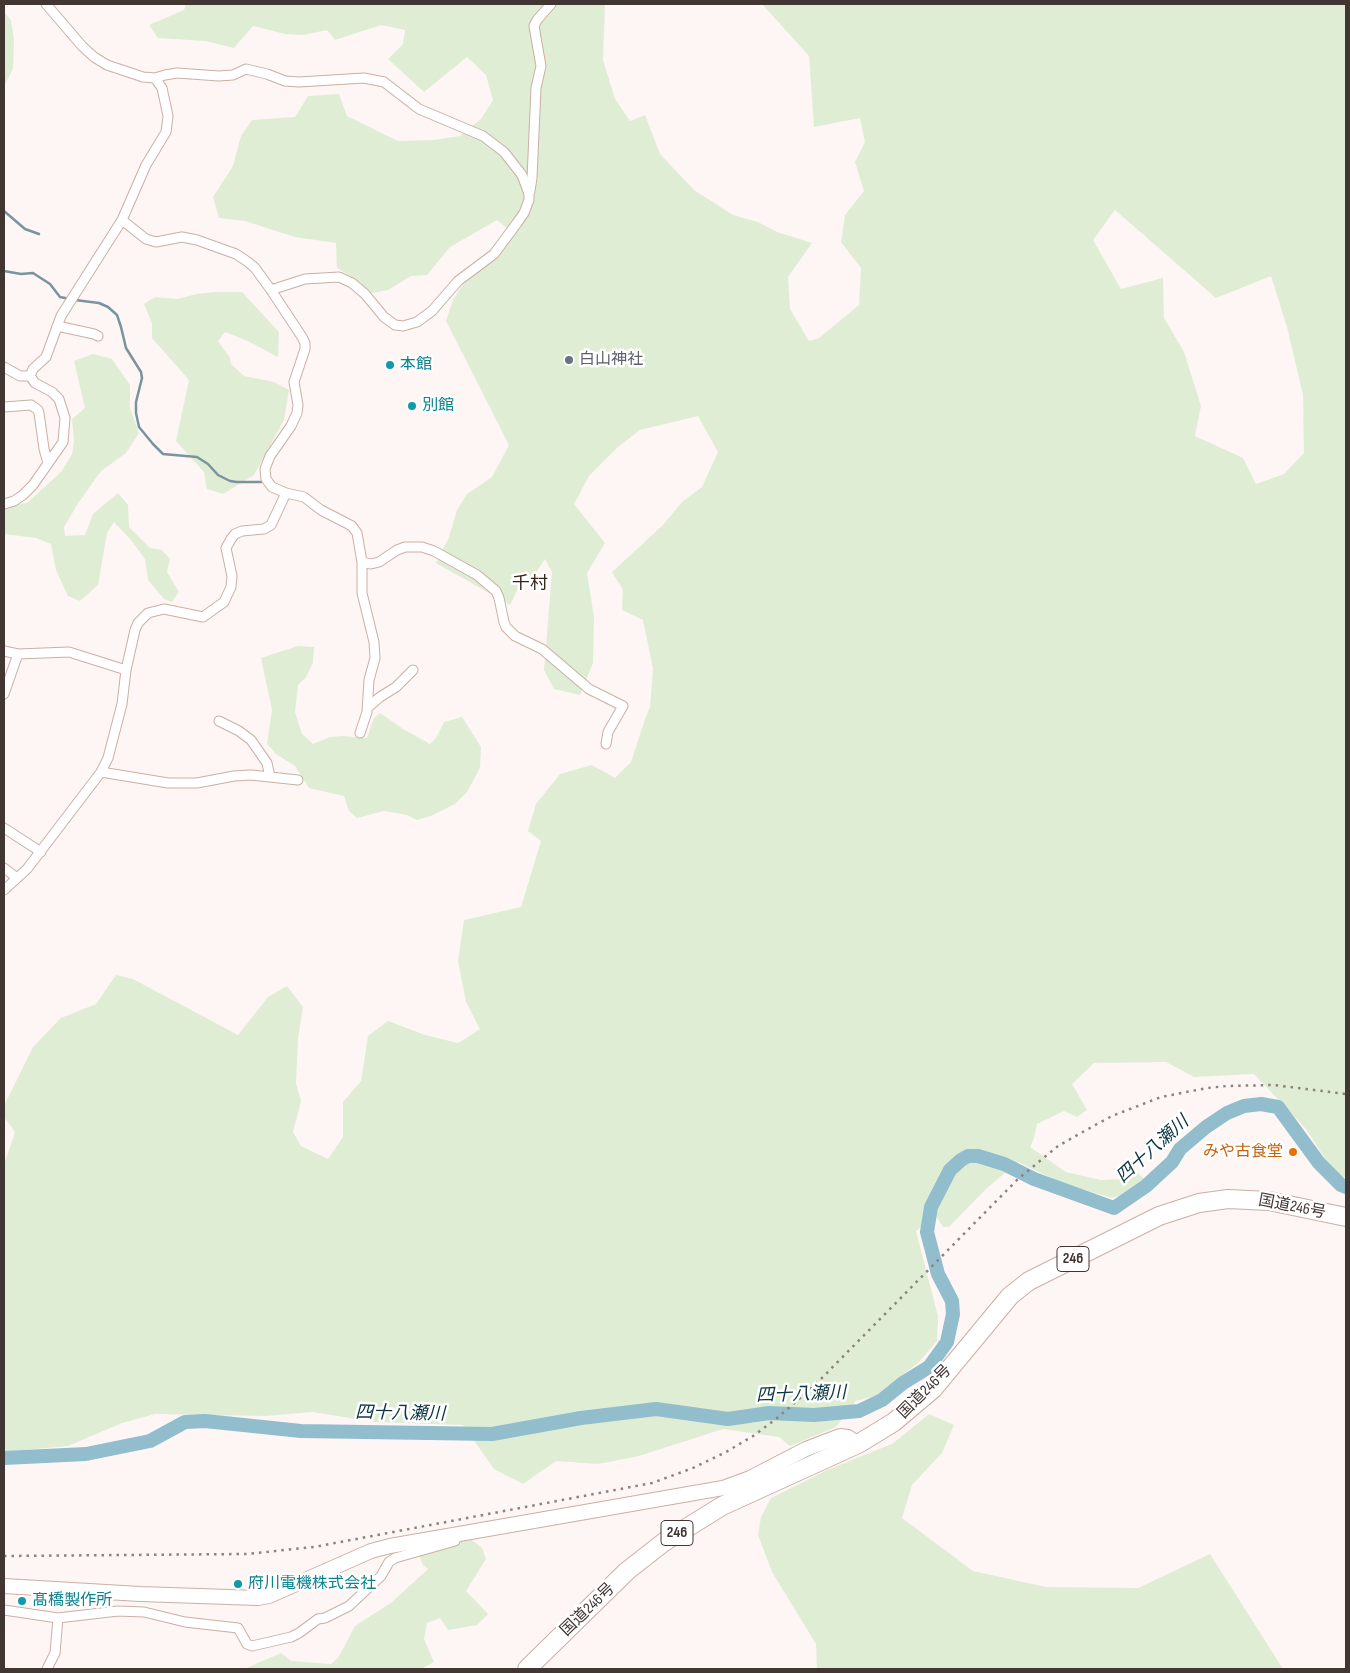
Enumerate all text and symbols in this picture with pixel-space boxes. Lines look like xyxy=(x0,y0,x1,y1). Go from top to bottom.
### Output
place label: 白山神社 xyxy=(579,350,643,370)
marker: 白山神社 xyxy=(563,354,575,366)
place label: 本館 xyxy=(400,355,432,375)
marker: 本館 xyxy=(384,359,396,371)
place label: 別館 xyxy=(422,396,454,416)
marker: 別館 xyxy=(406,400,418,412)
district label: 千村 xyxy=(512,573,548,595)
water label: 四十八瀬川 xyxy=(1112,1112,1194,1188)
place label: みや古食堂 xyxy=(1203,1142,1283,1162)
marker: みや古食堂 xyxy=(1287,1146,1299,1158)
street label: 国道246号 xyxy=(1257,1191,1327,1223)
road number: 246 xyxy=(1057,1246,1089,1272)
street label: 国道246号 xyxy=(894,1361,956,1423)
water label: 四十八瀬川 xyxy=(756,1383,846,1407)
water label: 四十八瀬川 xyxy=(355,1402,445,1426)
road number: 246 xyxy=(661,1520,693,1546)
place label: 府川電機株式会社 xyxy=(248,1574,376,1594)
marker: 府川電機株式会社 xyxy=(232,1578,244,1590)
street label: 国道246号 xyxy=(557,1579,619,1641)
place label: 髙橋製作所 xyxy=(32,1591,112,1611)
marker: 髙橋製作所 xyxy=(16,1595,28,1607)

